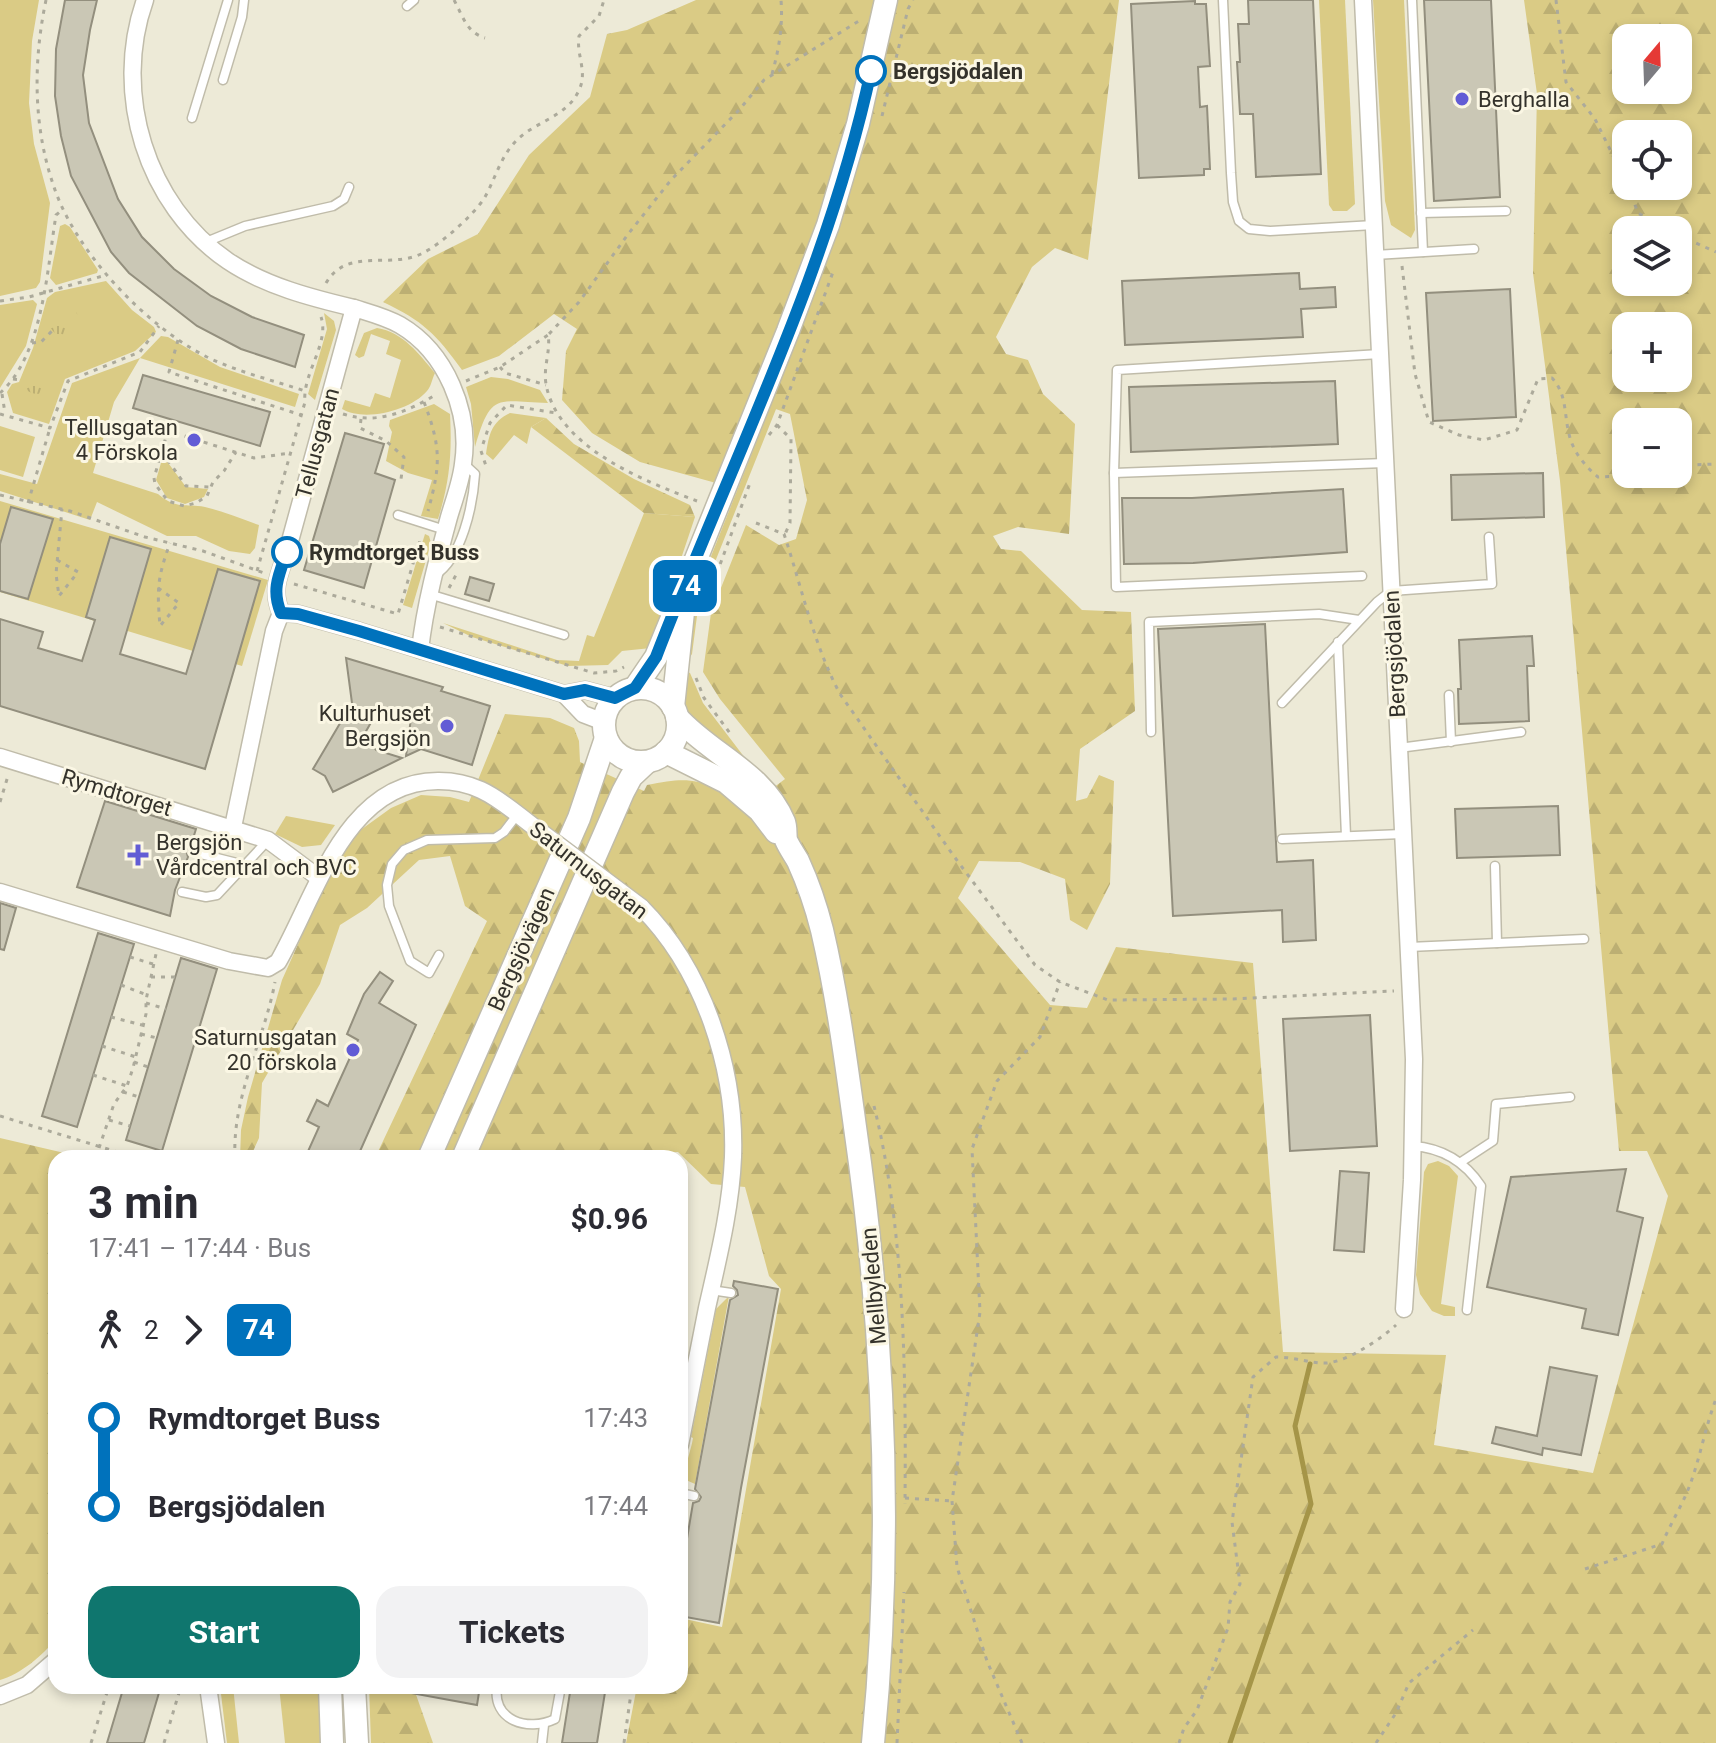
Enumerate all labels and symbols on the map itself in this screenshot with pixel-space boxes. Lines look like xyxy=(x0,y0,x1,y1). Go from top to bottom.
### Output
north arrow xyxy=(1612,24,1692,104)
marker: Bergsjödalen xyxy=(856,56,886,86)
place label: Bergsjödalen xyxy=(893,59,1023,84)
place label: Berghalla xyxy=(1478,87,1570,112)
marker: Berghalla xyxy=(1453,90,1471,108)
street label: Tellusgatan xyxy=(291,385,344,501)
place label: Tellusgatan 4 Förskola xyxy=(64,415,178,465)
marker: Tellusgatan 4 Förskola xyxy=(185,431,203,449)
marker: Rymdtorget Buss xyxy=(272,537,302,567)
place label: Rymdtorget Buss xyxy=(309,540,479,565)
line badge: 74 xyxy=(649,560,721,612)
street label: Bergsjödalen xyxy=(1379,590,1410,718)
place label: Kulturhuset Bergsjön xyxy=(319,701,431,751)
marker: Kulturhuset Bergsjön xyxy=(438,717,456,735)
street label: Rymdtorget xyxy=(59,764,175,821)
street label: Saturnusgatan xyxy=(525,817,653,924)
place label: Bergsjön Vårdcentral och BVC xyxy=(156,830,357,880)
marker: Bergsjön Vårdcentral och BVC xyxy=(127,844,149,866)
street label: Bergsjövägen xyxy=(483,884,560,1015)
place label: Saturnusgatan 20 förskola xyxy=(194,1025,337,1075)
marker: Saturnusgatan 20 förskola xyxy=(344,1041,362,1059)
street label: Mellbyleden xyxy=(856,1226,891,1346)

